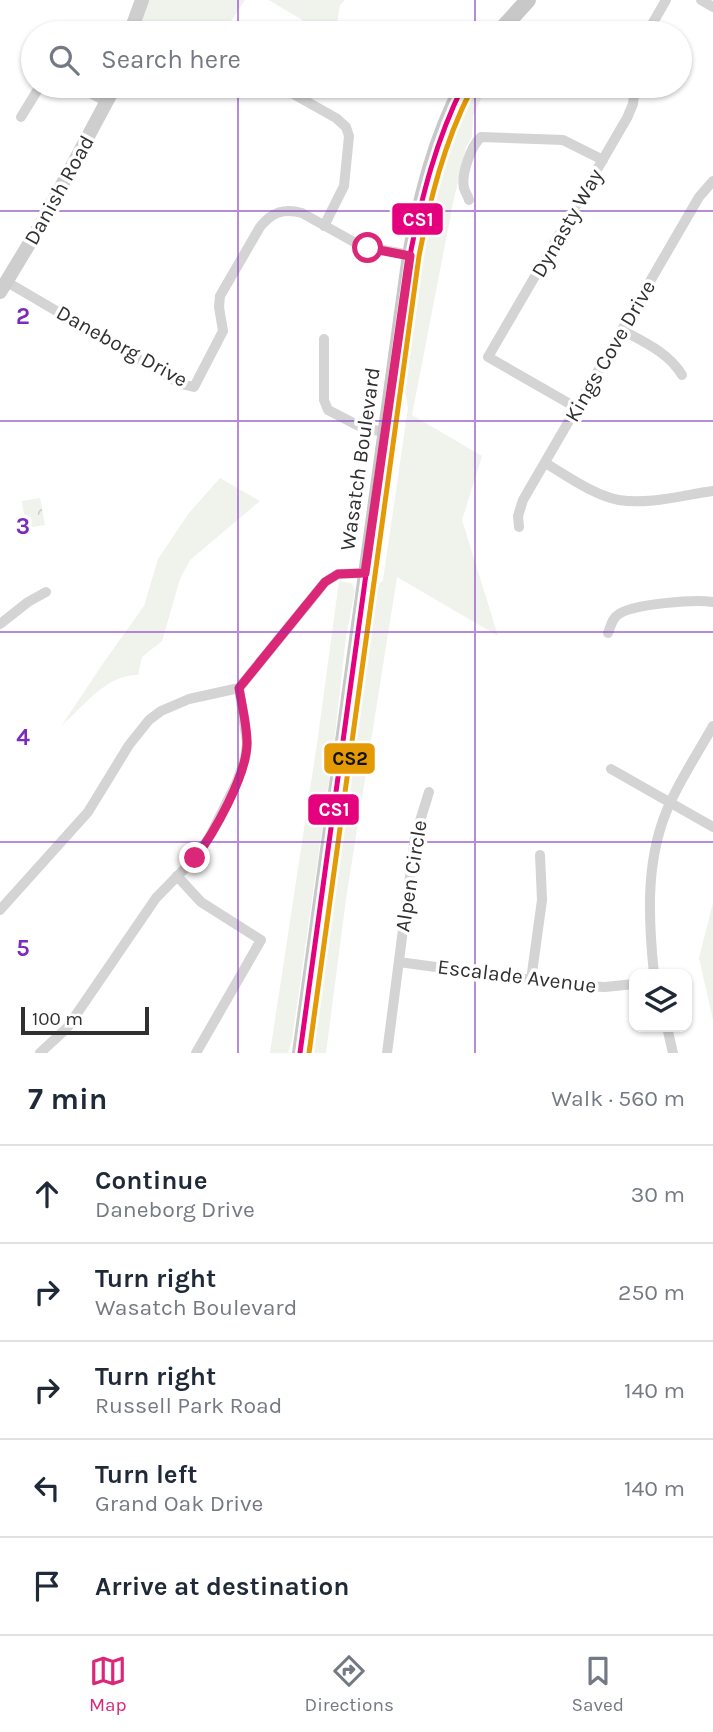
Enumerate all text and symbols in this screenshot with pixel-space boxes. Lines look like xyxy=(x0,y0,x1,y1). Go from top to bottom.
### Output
search box xyxy=(21,21,692,98)
icon: search xyxy=(45,41,83,79)
text: Search here xyxy=(101,44,241,75)
street label: Danish Road xyxy=(19,131,99,249)
street label: Dynasty Way xyxy=(526,164,608,281)
line badge: CS1 xyxy=(391,202,444,236)
text: CS1 xyxy=(403,209,433,231)
route start xyxy=(352,232,383,263)
street label: Kings Cove Drive xyxy=(560,276,660,426)
street label: Daneborg Drive xyxy=(52,300,192,392)
text: 2 xyxy=(16,303,30,330)
street label: Wasatch Boulevard xyxy=(335,366,385,552)
text: 3 xyxy=(16,513,30,540)
text: 4 xyxy=(16,724,30,751)
line badge: CS2 xyxy=(323,742,376,775)
text: CS2 xyxy=(332,748,368,770)
line badge: CS1 xyxy=(307,793,360,826)
text: CS1 xyxy=(319,799,349,821)
street label: Alpen Circle xyxy=(390,818,432,934)
route end xyxy=(179,842,210,873)
text: 5 xyxy=(16,935,30,962)
street label: Escalade Avenue xyxy=(436,954,598,998)
map controls xyxy=(629,969,692,1032)
button: layers xyxy=(629,969,692,1032)
scale bar xyxy=(21,1004,149,1036)
text: 100 m xyxy=(32,1008,83,1030)
text: 7 min xyxy=(28,1081,108,1117)
text: Walk · 560 m xyxy=(551,1085,685,1112)
text: Continue xyxy=(95,1165,207,1196)
icon: ahead xyxy=(28,1175,66,1213)
text: 30 m xyxy=(631,1181,685,1208)
text: Daneborg Drive xyxy=(95,1196,255,1223)
text: Turn right xyxy=(95,1263,216,1294)
icon: right xyxy=(28,1273,66,1311)
text: 250 m xyxy=(618,1279,685,1306)
text: Wasatch Boulevard xyxy=(95,1294,297,1321)
text: Turn right xyxy=(95,1361,216,1392)
icon: right xyxy=(28,1371,66,1409)
text: 140 m xyxy=(624,1377,685,1404)
text: Russell Park Road xyxy=(95,1392,282,1419)
text: Turn left xyxy=(95,1459,197,1490)
icon: left xyxy=(28,1469,66,1507)
text: 140 m xyxy=(624,1475,685,1502)
text: Grand Oak Drive xyxy=(95,1490,263,1517)
icon: arrive xyxy=(28,1567,66,1605)
text: Arrive at destination xyxy=(95,1571,349,1602)
tab: Map xyxy=(89,1652,127,1716)
tab: Directions xyxy=(305,1652,394,1716)
tab: Saved xyxy=(572,1652,624,1716)

